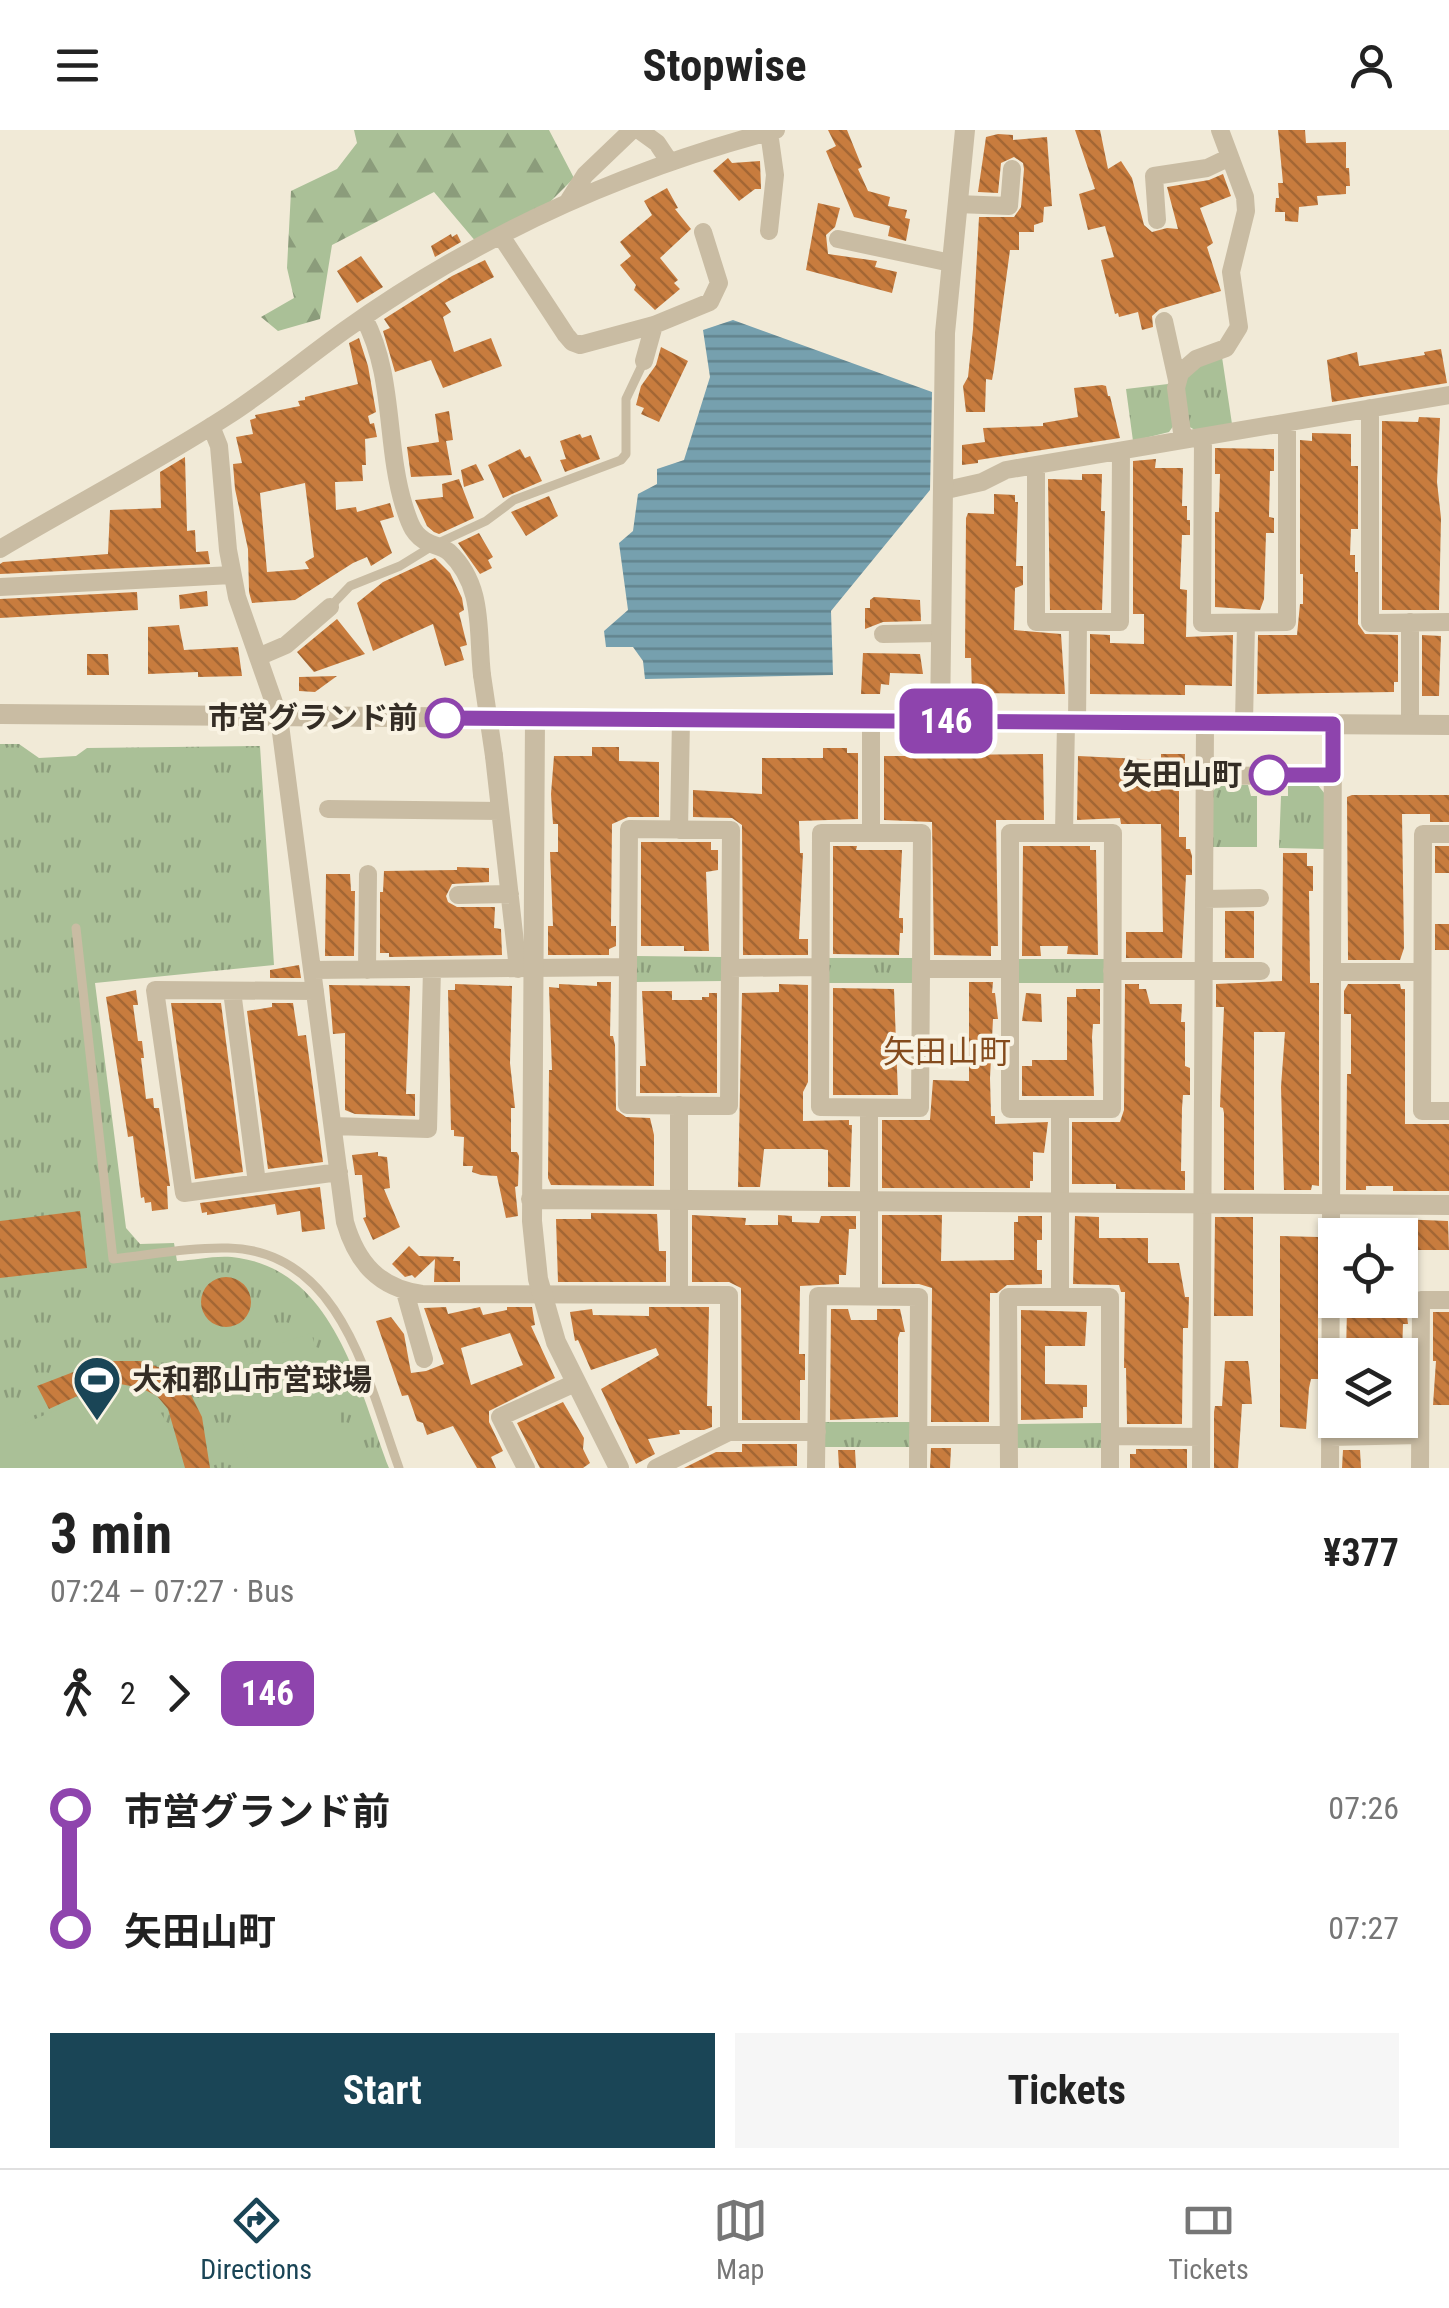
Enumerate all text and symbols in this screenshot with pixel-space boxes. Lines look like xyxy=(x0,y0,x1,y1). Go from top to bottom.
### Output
icon: menu xyxy=(50,38,105,93)
icon: person xyxy=(1344,38,1399,93)
text: Stopwise xyxy=(643,39,806,92)
line badge: 146 xyxy=(888,688,1004,754)
marker: 市営グランド前 xyxy=(426,699,464,737)
place label: 市営グランド前 xyxy=(208,700,418,735)
text: 146 xyxy=(919,701,973,742)
marker: 矢田山町 xyxy=(1250,756,1288,794)
place label: 矢田山町 xyxy=(1122,757,1242,792)
district label: 矢田山町 xyxy=(883,1033,1011,1071)
map controls xyxy=(1318,1218,1418,1438)
button: locate xyxy=(1318,1218,1418,1318)
button: layers xyxy=(1318,1338,1418,1438)
sports icon: 大和郡山市営球場 xyxy=(71,1354,123,1422)
place label: 大和郡山市営球場 xyxy=(132,1362,372,1397)
text: 3 min xyxy=(50,1502,172,1566)
text: ¥377 xyxy=(1323,1531,1399,1575)
text: 07:24 – 07:27 · Bus xyxy=(50,1572,294,1610)
icon: walk xyxy=(50,1666,105,1721)
icon: forward xyxy=(151,1666,206,1721)
text: 146 xyxy=(241,1673,294,1714)
text: 2 xyxy=(120,1674,136,1712)
text: 07:26 xyxy=(1328,1789,1399,1827)
text: 市営グランド前 xyxy=(124,1790,390,1834)
text: 07:27 xyxy=(1328,1909,1399,1947)
text: 矢田山町 xyxy=(124,1910,276,1954)
button: Start xyxy=(50,2033,715,2148)
button: Tickets xyxy=(735,2033,1399,2148)
tab: Directions xyxy=(200,2193,312,2286)
tab: Map xyxy=(713,2193,768,2286)
tab: Tickets xyxy=(1168,2193,1249,2286)

